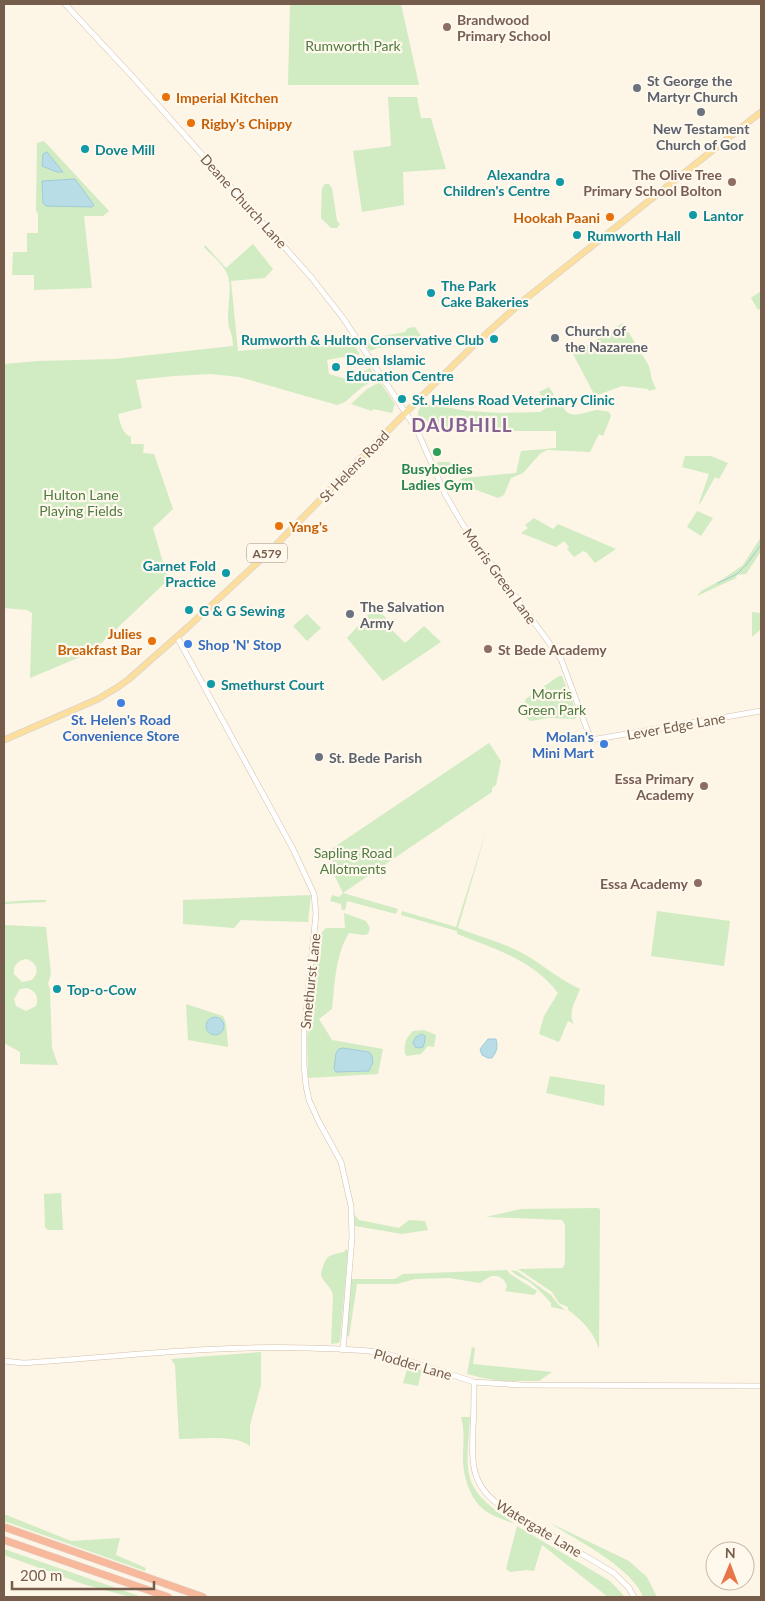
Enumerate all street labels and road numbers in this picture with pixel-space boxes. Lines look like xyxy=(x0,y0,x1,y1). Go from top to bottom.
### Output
street label: Deane Church Lane xyxy=(197,150,291,252)
street label: St Helens Road xyxy=(316,427,392,505)
street label: Morris Green Lane xyxy=(460,525,540,627)
road number: A579 xyxy=(247,544,287,562)
street label: Lever Edge Lane xyxy=(625,709,727,743)
street label: Smethurst Lane xyxy=(297,932,323,1030)
street label: Plodder Lane xyxy=(372,1345,454,1383)
street label: Watergate Lane xyxy=(493,1496,585,1560)

